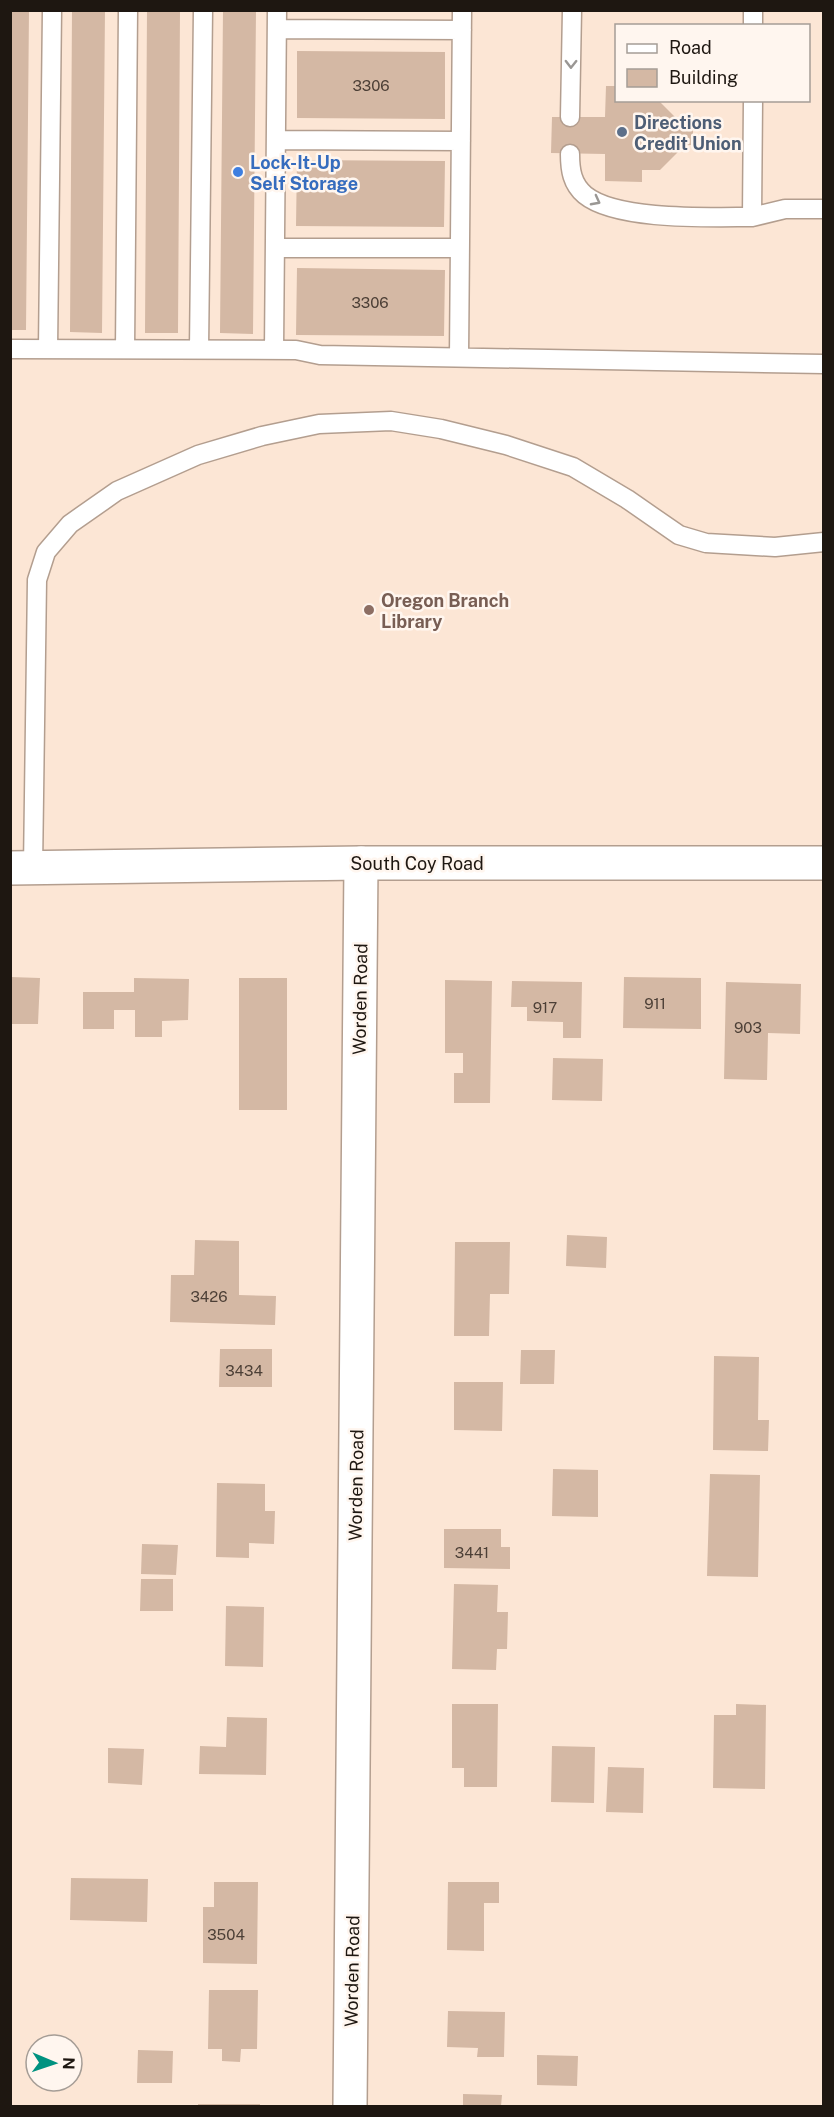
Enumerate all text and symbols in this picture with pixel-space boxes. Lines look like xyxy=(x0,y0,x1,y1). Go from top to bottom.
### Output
legend xyxy=(615,24,810,102)
text: Road xyxy=(669,37,712,58)
one-way arrow xyxy=(565,59,577,68)
text: Building xyxy=(669,67,738,88)
house number: 3306 xyxy=(352,77,390,94)
place label: Directions Credit Union xyxy=(634,112,742,154)
marker: Directions Credit Union xyxy=(615,125,629,139)
place label: Lock-It-Up Self Storage xyxy=(250,152,358,194)
marker: Lock-It-Up Self Storage xyxy=(231,165,245,179)
one-way arrow xyxy=(590,194,600,205)
house number: 3306 xyxy=(351,294,389,311)
place label: Oregon Branch Library xyxy=(381,590,509,632)
marker: Oregon Branch Library xyxy=(362,603,376,617)
street label: South Coy Road xyxy=(350,853,484,874)
street label: Worden Road xyxy=(349,943,371,1055)
house number: 911 xyxy=(644,995,666,1012)
house number: 917 xyxy=(533,999,557,1016)
house number: 903 xyxy=(734,1019,762,1036)
house number: 3426 xyxy=(190,1288,228,1305)
house number: 3434 xyxy=(225,1362,263,1379)
street label: Worden Road xyxy=(345,1429,367,1541)
house number: 3441 xyxy=(455,1544,489,1561)
street label: Worden Road xyxy=(341,1915,363,2027)
house number: 3504 xyxy=(207,1926,245,1943)
north arrow xyxy=(24,2033,84,2093)
text: N xyxy=(59,2057,78,2070)

